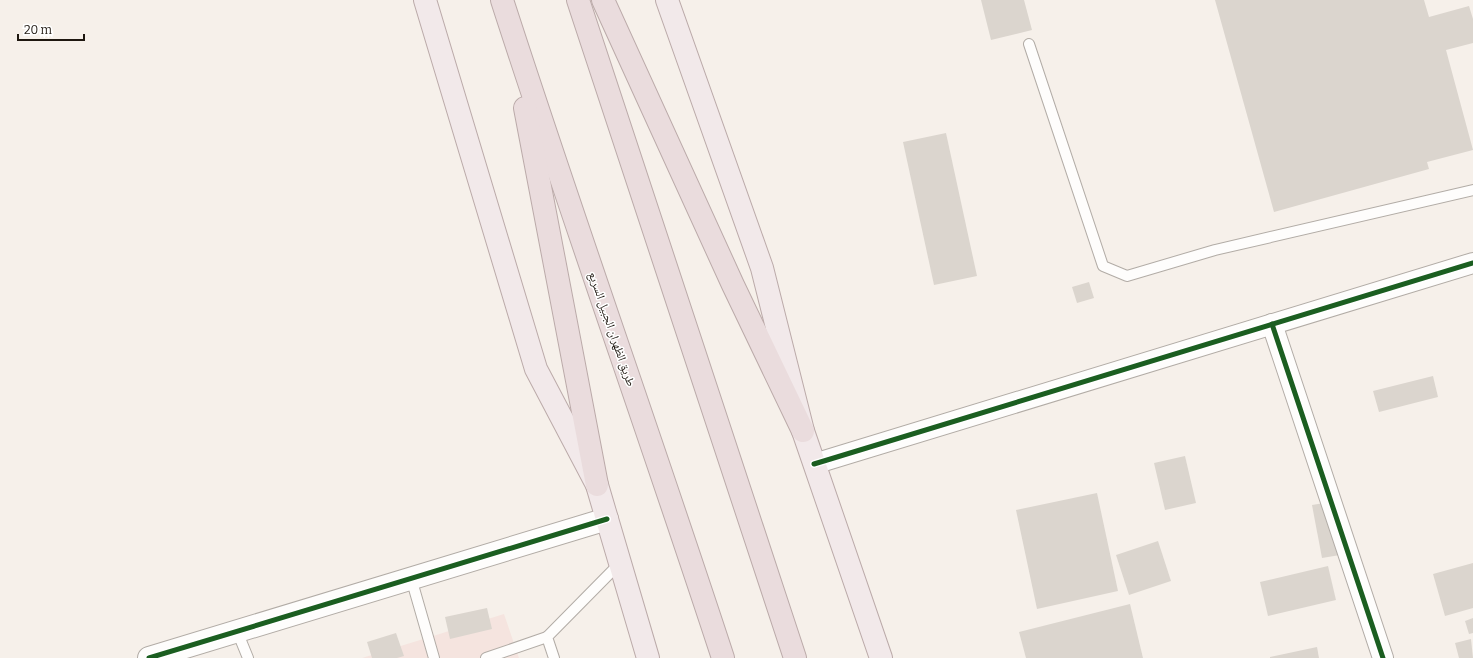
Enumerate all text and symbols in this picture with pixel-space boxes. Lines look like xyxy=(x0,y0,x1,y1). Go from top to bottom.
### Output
scale bar xyxy=(18,16,84,42)
text: 20 m xyxy=(24,23,53,37)
street label: طريق الظهران الجبيل السريع xyxy=(585,270,638,388)

